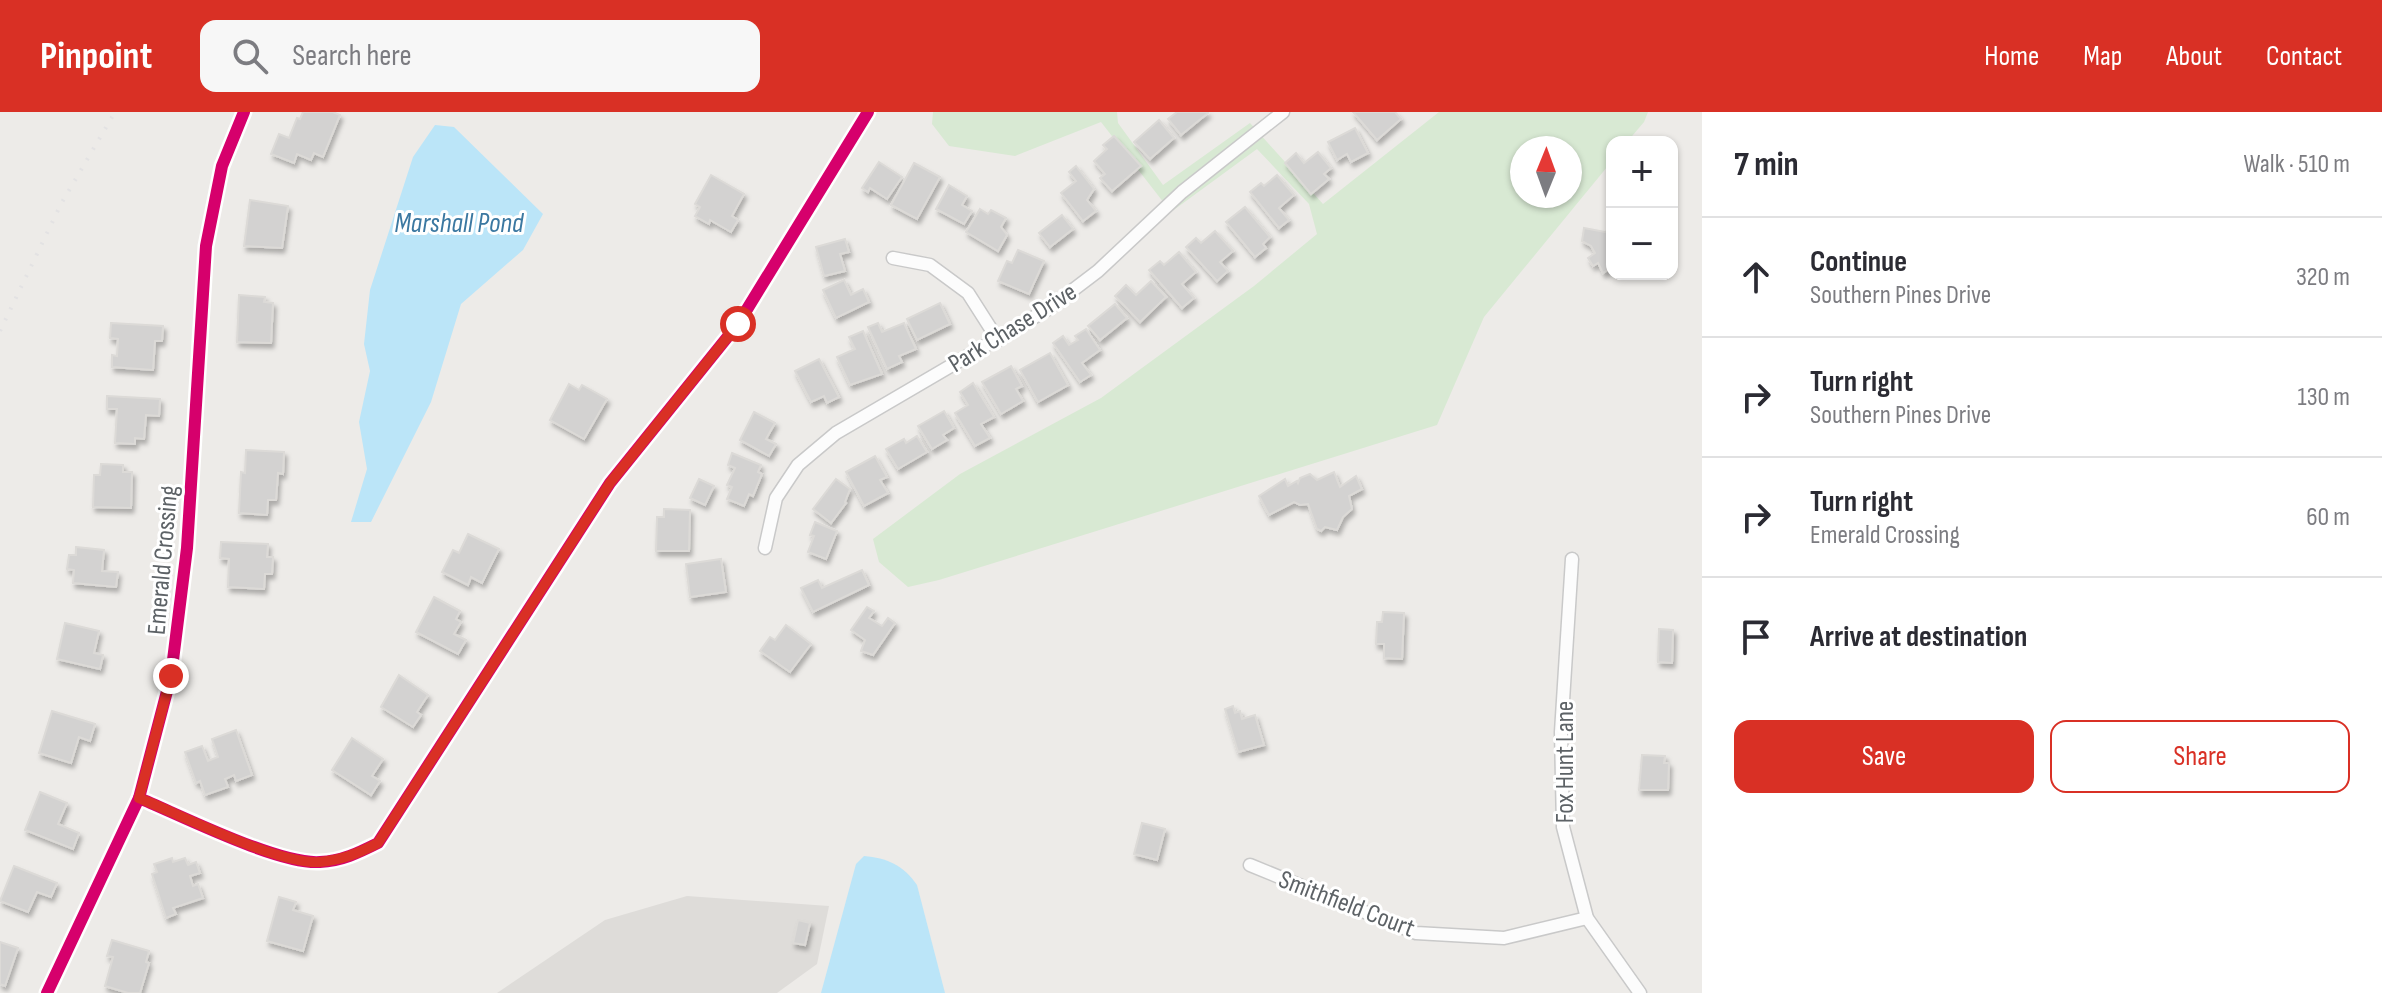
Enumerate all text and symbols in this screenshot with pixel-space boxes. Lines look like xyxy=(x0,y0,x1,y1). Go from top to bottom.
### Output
search box xyxy=(200,20,760,92)
text: Pinpoint xyxy=(40,34,152,79)
icon: search xyxy=(228,34,272,78)
text: Search here xyxy=(292,38,411,74)
text: Home xyxy=(1984,40,2039,73)
text: Map xyxy=(2083,40,2122,73)
text: About xyxy=(2166,40,2222,73)
text: Contact xyxy=(2266,40,2342,73)
north arrow xyxy=(1510,136,1582,208)
map controls xyxy=(1606,136,1678,280)
button: + xyxy=(1606,136,1678,208)
text: 7 min xyxy=(1734,144,1799,185)
text: Walk · 510 m xyxy=(2244,149,2350,180)
water label: Marshall Pond xyxy=(395,207,525,240)
button: − xyxy=(1606,208,1678,280)
text: Continue xyxy=(1810,244,1907,280)
icon: ahead xyxy=(1734,255,1778,299)
text: 320 m xyxy=(2296,262,2350,293)
street label: Park Chase Drive xyxy=(943,277,1083,380)
text: Southern Pines Drive xyxy=(1810,280,1991,311)
route start xyxy=(720,306,756,342)
text: Turn right xyxy=(1810,364,1913,400)
icon: right xyxy=(1734,375,1778,419)
text: 130 m xyxy=(2298,382,2350,413)
text: Southern Pines Drive xyxy=(1810,400,1991,431)
street label: Emerald Crossing xyxy=(142,484,185,636)
text: Turn right xyxy=(1810,484,1913,520)
icon: right xyxy=(1734,495,1778,539)
text: 60 m xyxy=(2306,502,2350,533)
text: Emerald Crossing xyxy=(1810,520,1960,551)
icon: arrive xyxy=(1734,615,1778,659)
text: Arrive at destination xyxy=(1810,619,2027,655)
route end xyxy=(153,658,189,694)
street label: Fox Hunt Lane xyxy=(1550,701,1581,823)
button: Save xyxy=(1734,720,2034,793)
button: Share xyxy=(2050,720,2350,793)
street label: Smithfield Court xyxy=(1274,864,1419,945)

